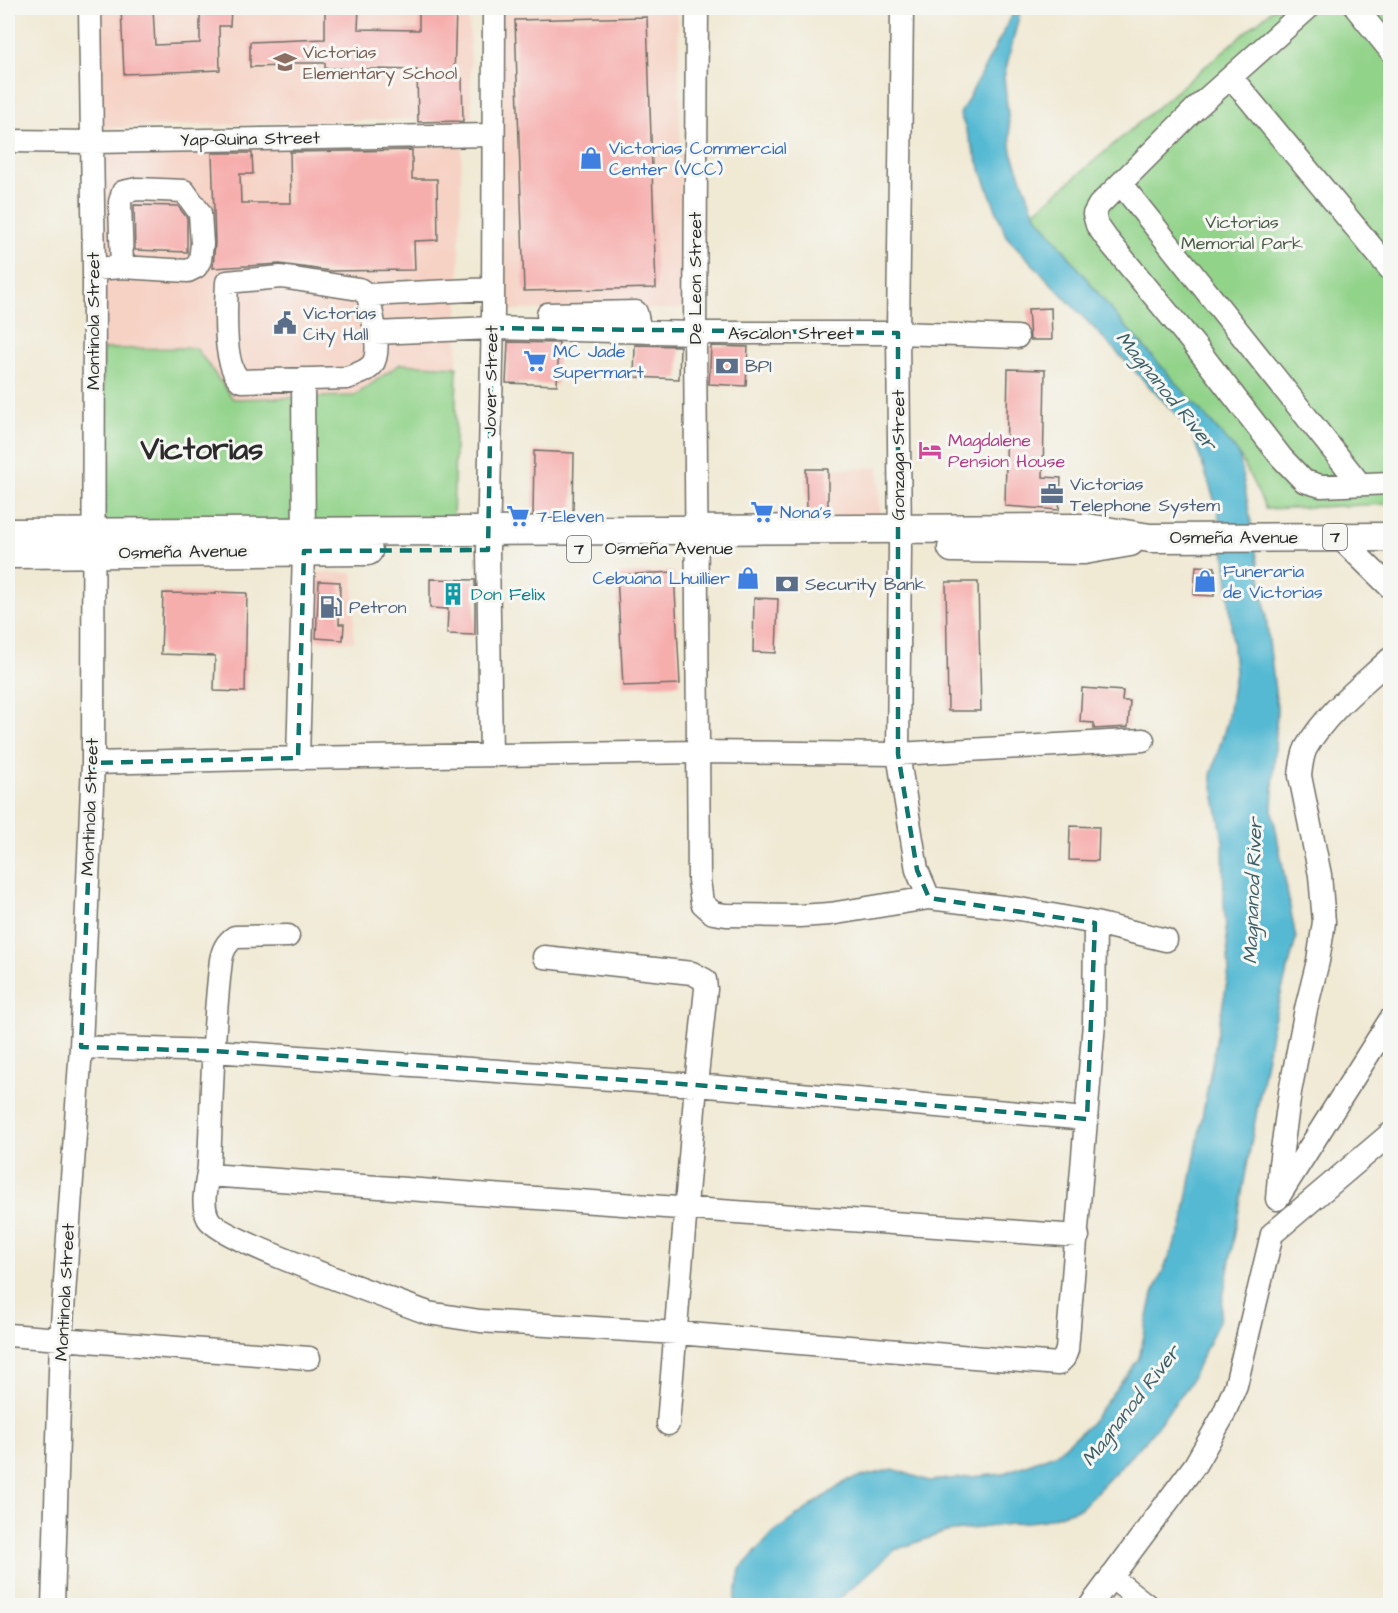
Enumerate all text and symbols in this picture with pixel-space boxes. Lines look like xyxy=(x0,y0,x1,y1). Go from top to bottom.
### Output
place label: Victorias Elementary School xyxy=(303,40,458,87)
school or university icon: Victorias Elementary School xyxy=(272,49,298,75)
street label: Yap-Quina Street xyxy=(180,125,321,153)
place label: Victorias Commercial Center (VCC) xyxy=(609,136,787,182)
shop icon: Victorias Commercial Center (VCC) xyxy=(578,145,604,171)
park label: Victorias Memorial Park xyxy=(1181,210,1303,256)
street label: De Leon Street xyxy=(683,211,708,344)
street label: Montinola Street xyxy=(81,251,106,390)
place label: Victorias City Hall xyxy=(303,301,377,348)
public building icon: Victorias City Hall xyxy=(272,310,298,336)
street label: Ascalon Street xyxy=(728,321,855,346)
street label: Jover Street xyxy=(478,324,504,437)
water label: Magnanod River xyxy=(1108,325,1224,459)
place label: MC Jade Supermart xyxy=(553,339,644,385)
supermarket icon: MC Jade Supermart xyxy=(522,348,548,374)
bank icon: BPI xyxy=(714,353,740,379)
place label: BPI xyxy=(745,354,772,379)
street label: Gonzaga Street xyxy=(886,389,912,520)
place label: Magdalene Pension House xyxy=(948,428,1066,474)
district label: Victorias xyxy=(140,429,263,471)
hotel icon: Magdalene Pension House xyxy=(917,437,943,463)
place label: Victorias Telephone System xyxy=(1070,472,1220,519)
office icon: Victorias Telephone System xyxy=(1039,481,1065,507)
supermarket icon: Nona's xyxy=(749,499,775,525)
place label: Nona's xyxy=(780,500,832,525)
supermarket icon: 7-Eleven xyxy=(505,503,531,529)
place label: 7-Eleven xyxy=(536,504,604,529)
road number: 7 xyxy=(1323,524,1347,550)
street label: Osmeña Avenue xyxy=(1170,525,1299,550)
road number: 7 xyxy=(567,536,591,562)
street label: Osmeña Avenue xyxy=(605,536,734,561)
street label: Osmeña Avenue xyxy=(118,538,248,566)
place label: Funeraria de Victorias xyxy=(1223,559,1323,605)
shop icon: Cebuana Lhuillier xyxy=(735,565,761,591)
place label: Cebuana Lhuillier xyxy=(592,566,730,591)
shop icon: Funeraria de Victorias xyxy=(1192,568,1218,594)
bank icon: Security Bank xyxy=(774,571,800,597)
place label: Security Bank xyxy=(805,572,926,598)
building icon: Don Felix xyxy=(440,581,466,607)
place label: Don Felix xyxy=(471,582,546,607)
fuel station icon: Petron xyxy=(318,594,344,620)
place label: Petron xyxy=(349,595,407,620)
street label: Montinola Street xyxy=(75,737,105,876)
water label: Magnanod River xyxy=(1236,815,1271,965)
street label: Montinola Street xyxy=(49,1222,81,1361)
water label: Magnanod River xyxy=(1075,1338,1189,1473)

